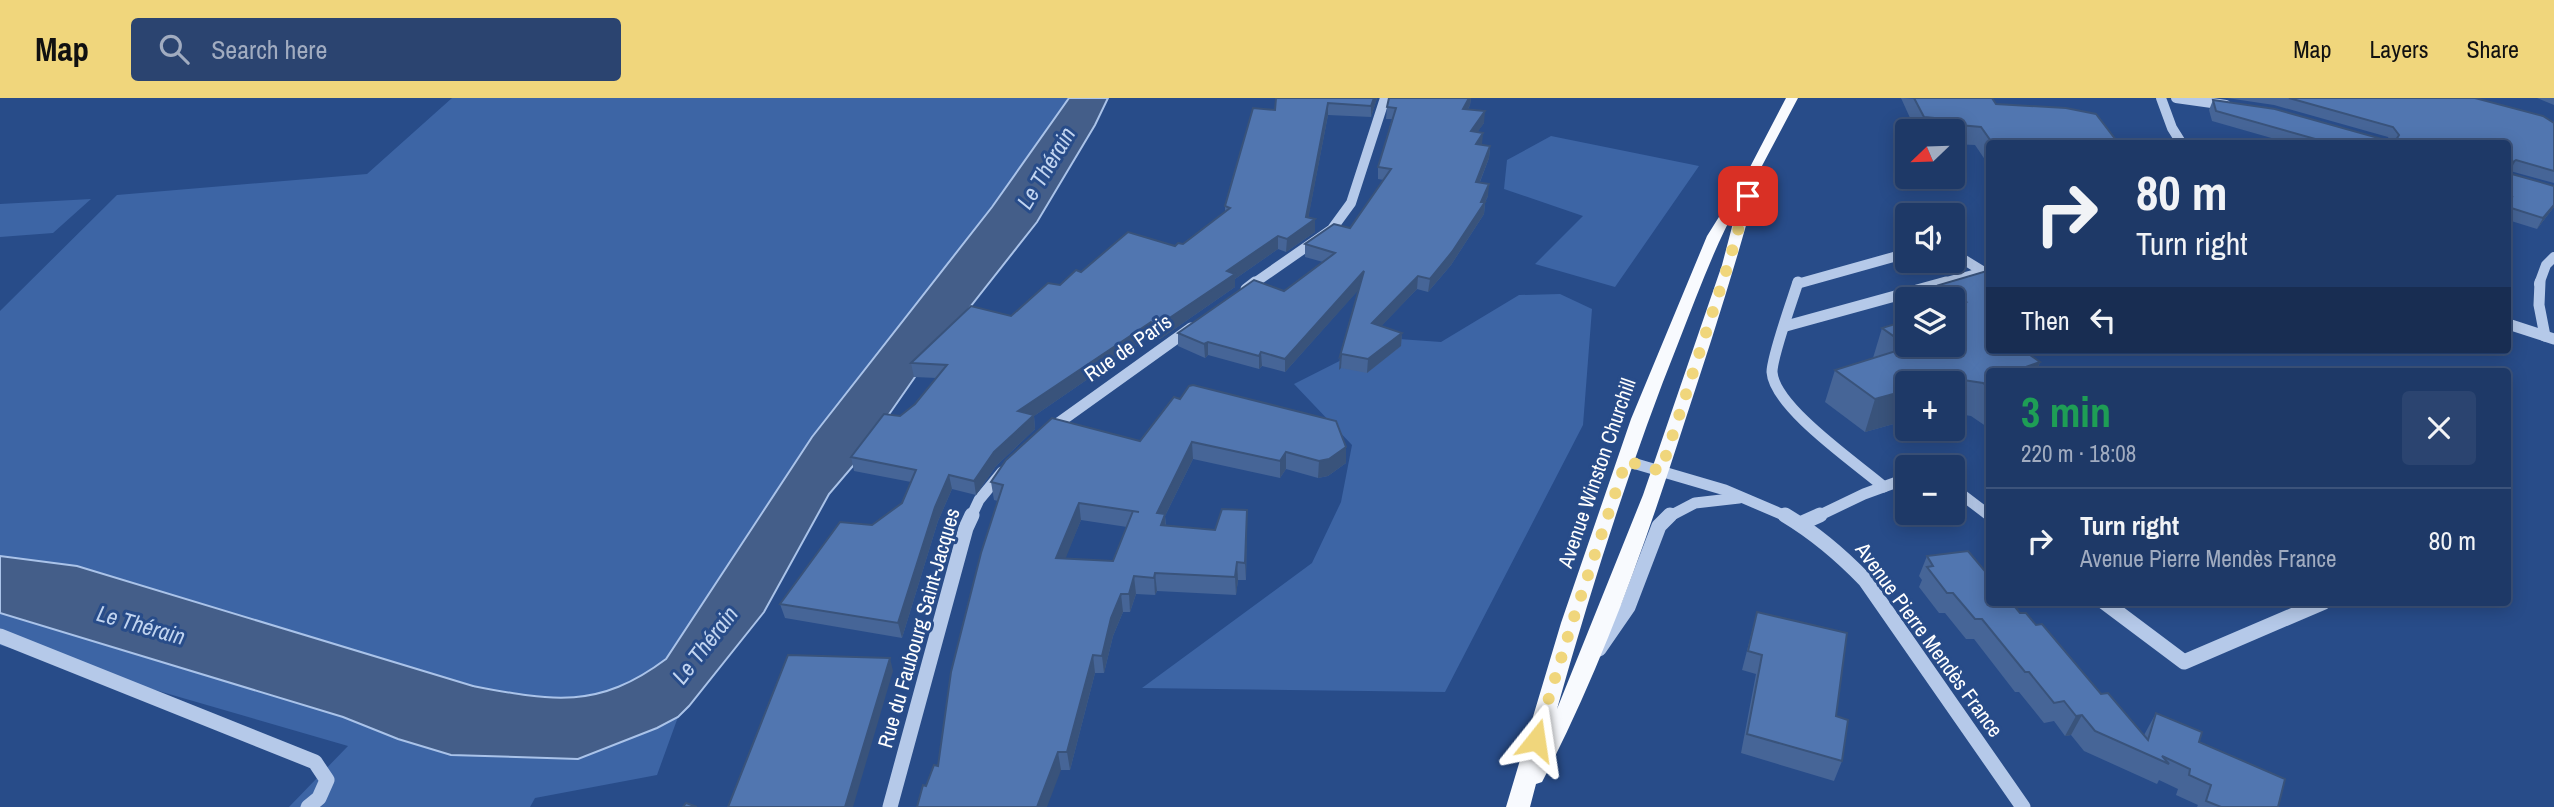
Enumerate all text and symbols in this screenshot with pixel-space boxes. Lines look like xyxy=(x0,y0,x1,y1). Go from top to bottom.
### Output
search box xyxy=(131,18,621,81)
text: Map xyxy=(35,27,89,71)
icon: search xyxy=(155,30,193,68)
text: Search here xyxy=(211,32,327,67)
text: Map xyxy=(2293,33,2331,65)
text: Layers xyxy=(2369,33,2428,65)
text: Share xyxy=(2466,33,2519,65)
north arrow xyxy=(1895,119,1965,189)
map controls xyxy=(1895,119,1965,525)
water label: Le Thérain xyxy=(1009,121,1082,215)
text: 80 m xyxy=(2136,159,2228,225)
pin xyxy=(1718,166,1778,226)
icon: right xyxy=(2021,168,2112,259)
icon: arrive xyxy=(1729,177,1767,215)
button: sound xyxy=(1895,203,1965,273)
text: Turn right xyxy=(2136,222,2248,265)
button: layers xyxy=(1895,287,1965,357)
icon: left xyxy=(2084,301,2122,339)
text: Then xyxy=(2021,303,2070,338)
street label: Rue de Paris xyxy=(1078,307,1177,388)
button: + xyxy=(1895,371,1965,441)
street label: Avenue Winston Churchill xyxy=(1550,374,1643,572)
text: 3 min xyxy=(2021,384,2111,440)
button: close xyxy=(2402,391,2476,465)
text: 220 m · 18:08 xyxy=(2021,438,2136,469)
button: − xyxy=(1895,455,1965,525)
street label: Rue du Faubourg Saint-Jacques xyxy=(870,505,967,751)
text: Turn right xyxy=(2080,508,2179,543)
icon: right xyxy=(2021,522,2059,560)
text: 80 m xyxy=(2429,523,2476,558)
street label: Avenue Pierre Mendès France xyxy=(1848,536,2010,743)
text: Avenue Pierre Mendès France xyxy=(2080,543,2337,574)
water label: Le Thérain xyxy=(93,597,189,652)
water label: Le Thérain xyxy=(664,599,745,690)
position arrow xyxy=(1499,703,1573,777)

